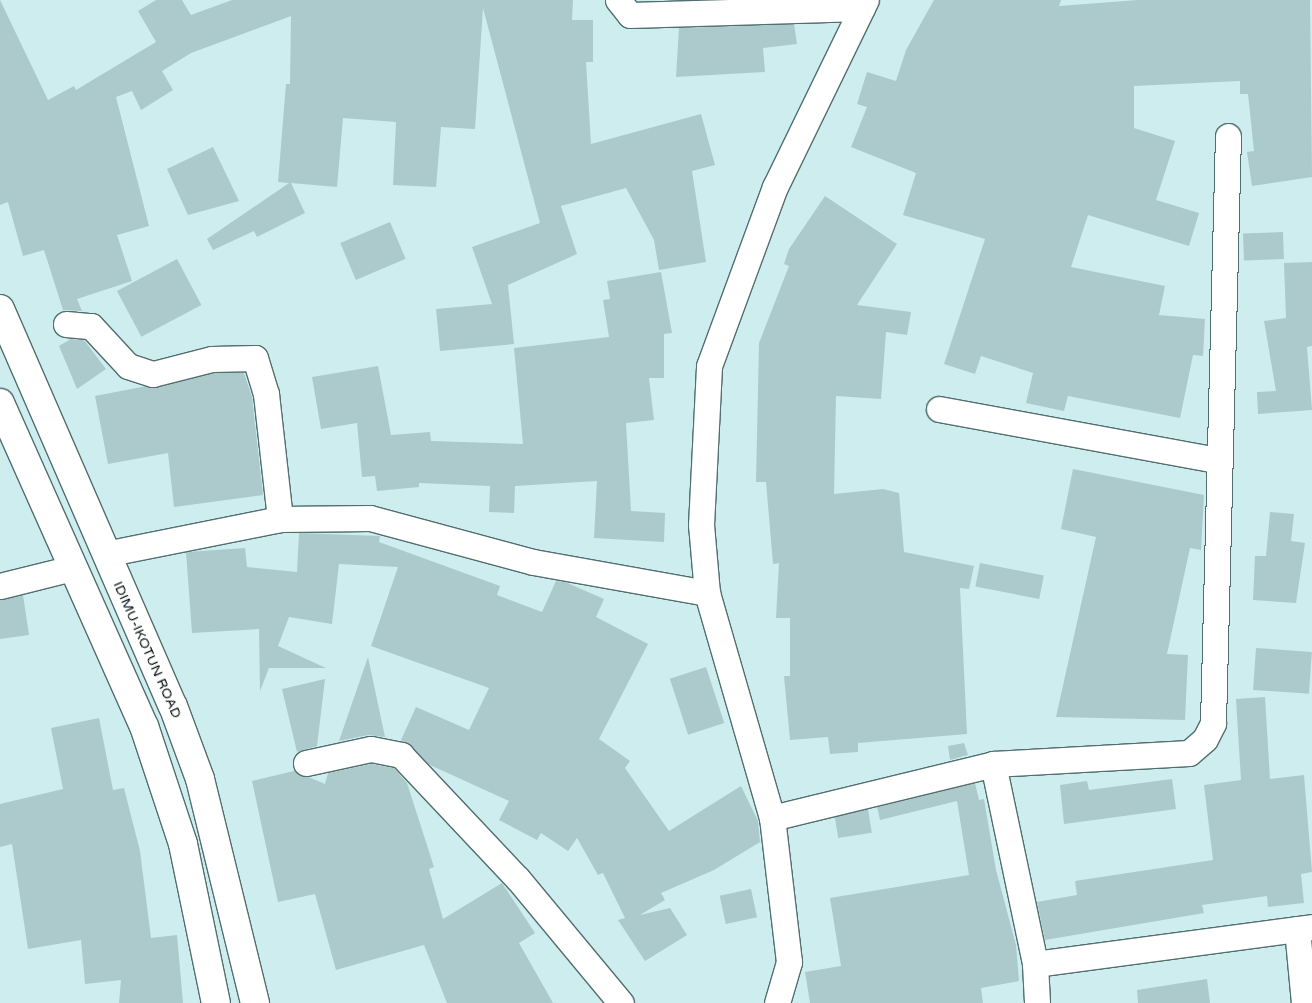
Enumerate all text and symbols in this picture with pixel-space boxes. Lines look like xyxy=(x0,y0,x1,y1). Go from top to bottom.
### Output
street label: IDIMU-IKOTUN ROAD xyxy=(109,579,185,721)

